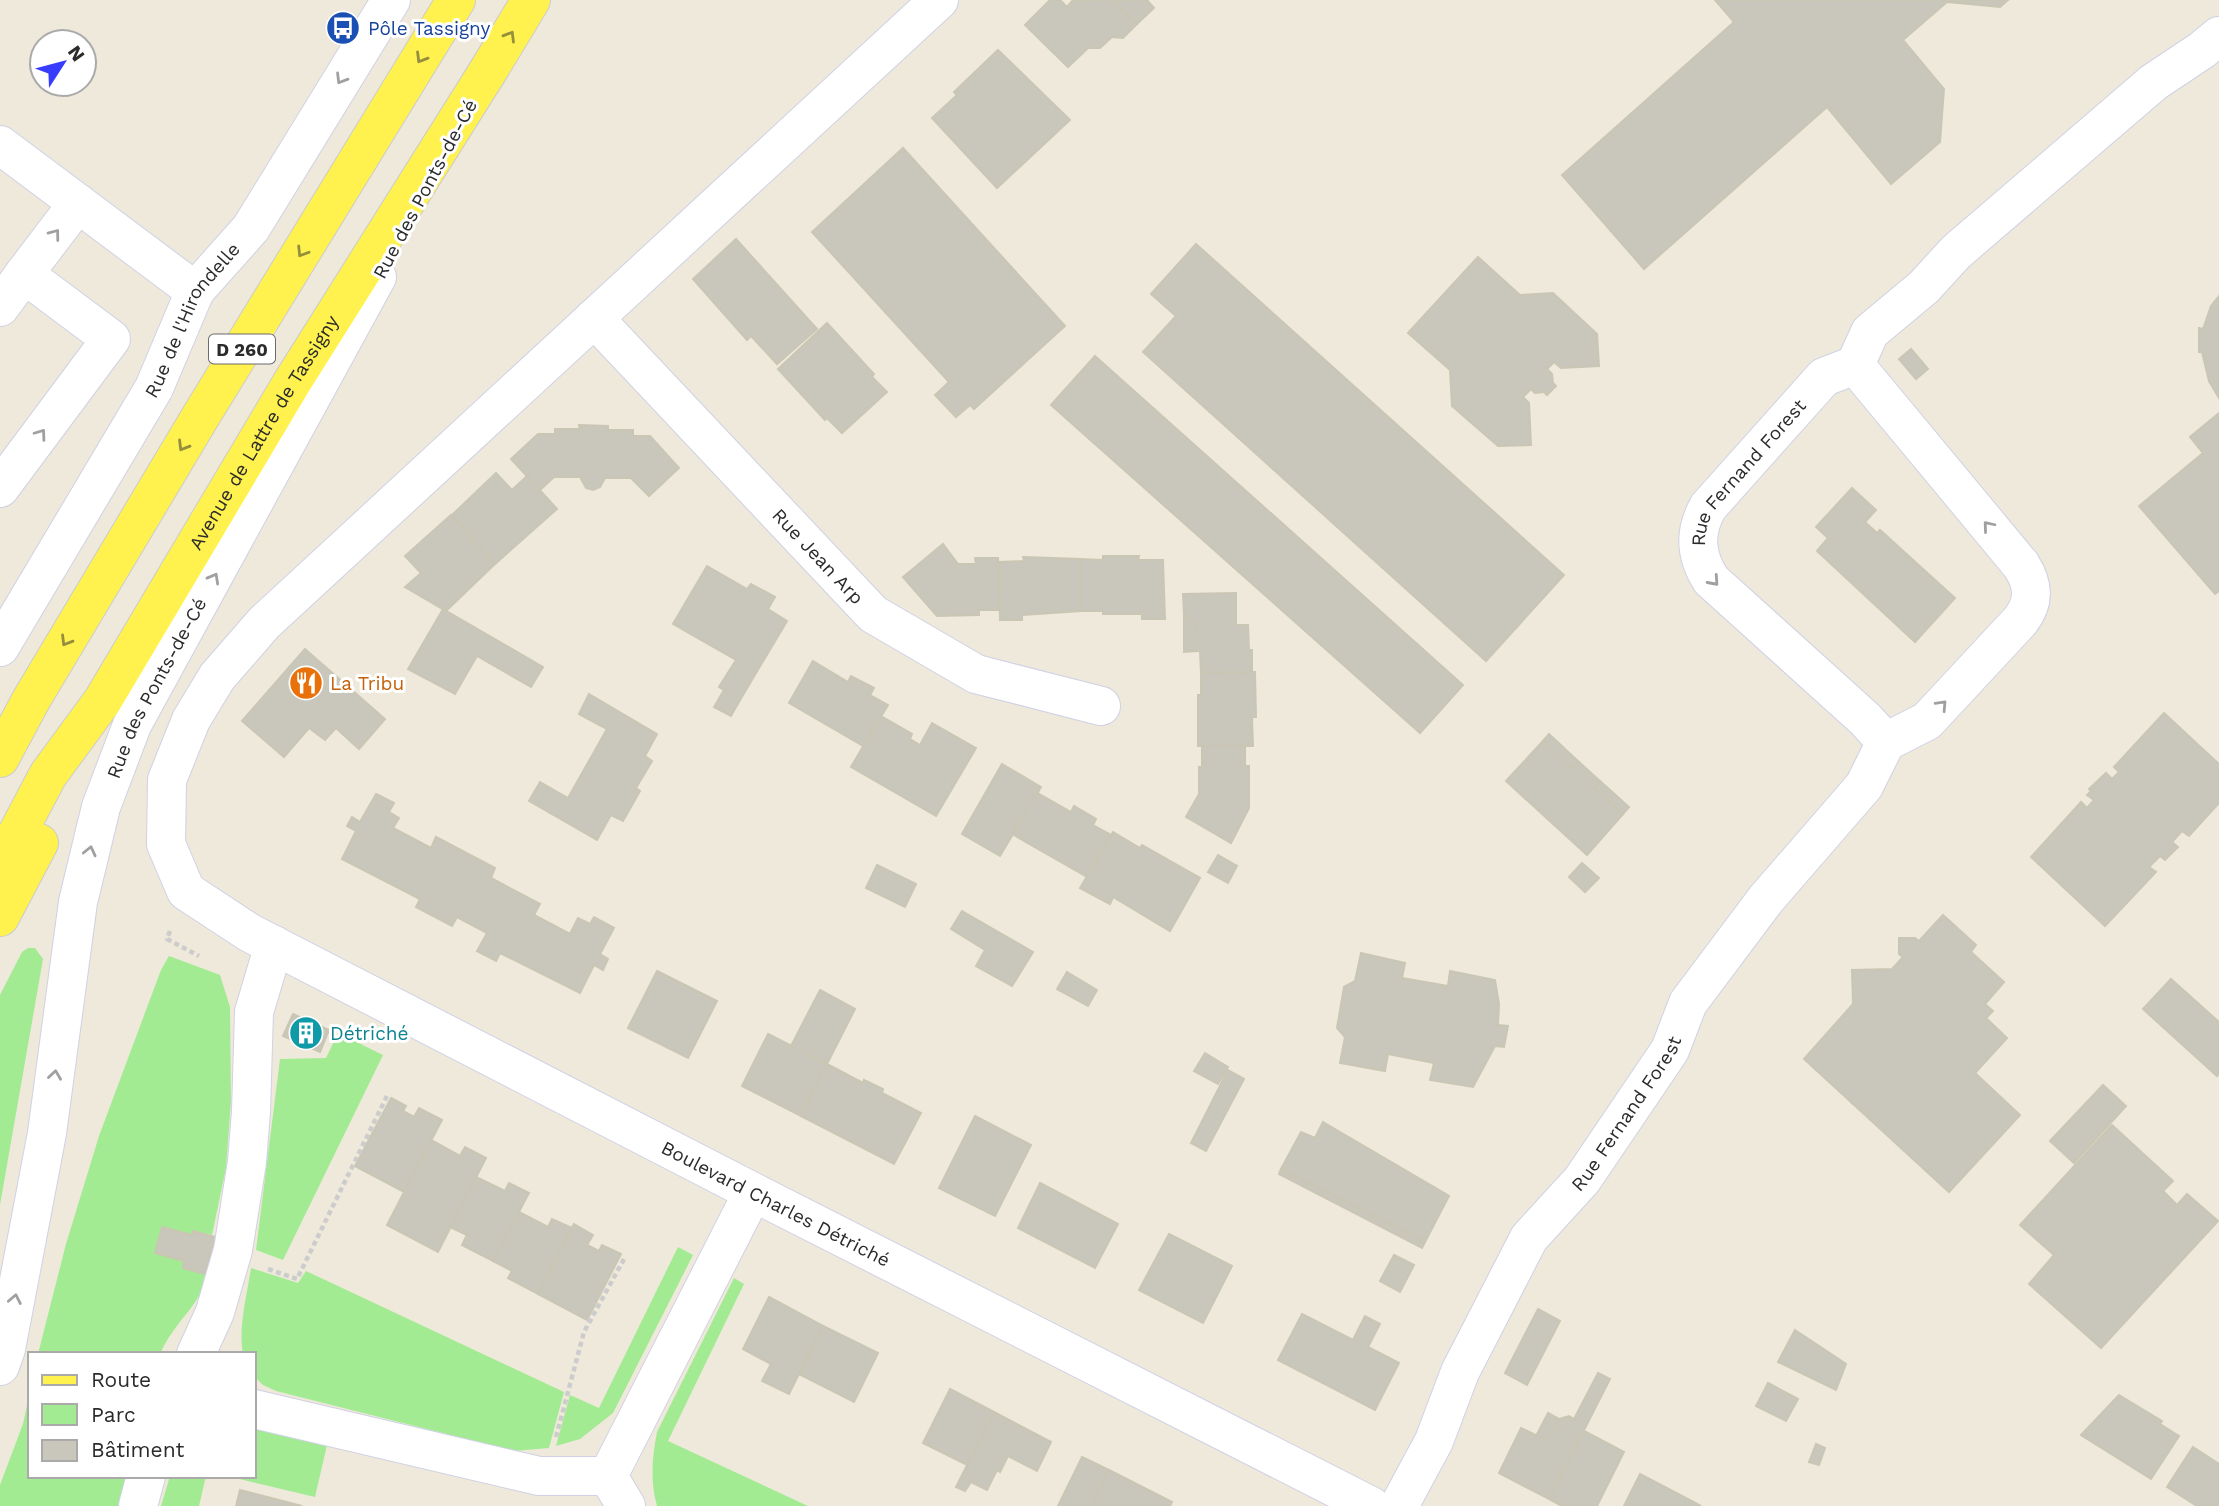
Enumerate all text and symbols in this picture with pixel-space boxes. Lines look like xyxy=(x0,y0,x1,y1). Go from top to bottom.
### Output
bus stop icon: Pôle Tassigny xyxy=(324,9,362,47)
place label: Pôle Tassigny xyxy=(368,17,491,40)
north arrow xyxy=(28,28,98,98)
one-way arrow xyxy=(501,30,514,43)
text: N xyxy=(63,41,90,66)
one-way arrow xyxy=(416,51,429,64)
one-way arrow xyxy=(337,71,350,84)
street label: Rue des Ponts-de-Cé xyxy=(368,95,482,283)
one-way arrow xyxy=(47,229,59,241)
street label: Rue de l'Hirondelle xyxy=(139,237,244,402)
one-way arrow xyxy=(297,245,310,258)
street label: Avenue de Lattre de Tassigny xyxy=(184,310,343,554)
road number: D 260 xyxy=(209,334,275,363)
street label: Rue Fernand Forest xyxy=(1687,394,1811,546)
one-way arrow xyxy=(32,429,45,441)
one-way arrow xyxy=(178,438,191,451)
street label: Rue Jean Arp xyxy=(768,503,869,609)
one-way arrow xyxy=(1984,522,1996,535)
one-way arrow xyxy=(206,573,219,585)
one-way arrow xyxy=(1706,573,1718,586)
street label: Rue des Ponts-de-Cé xyxy=(101,594,211,782)
one-way arrow xyxy=(62,634,75,647)
restaurant icon: La Tribu xyxy=(287,664,325,702)
place label: La Tribu xyxy=(330,672,404,695)
one-way arrow xyxy=(1934,700,1946,713)
one-way arrow xyxy=(82,845,96,857)
building icon: Détriché xyxy=(287,1014,325,1052)
place label: Détriché xyxy=(330,1022,409,1045)
street label: Rue Fernand Forest xyxy=(1566,1033,1686,1196)
one-way arrow xyxy=(47,1070,62,1081)
street label: Boulevard Charles Détriché xyxy=(658,1135,894,1271)
one-way arrow xyxy=(7,1293,22,1305)
legend xyxy=(28,1352,256,1478)
text: Route xyxy=(91,1367,151,1392)
text: Parc xyxy=(91,1402,136,1427)
text: Bâtiment xyxy=(91,1437,185,1462)

